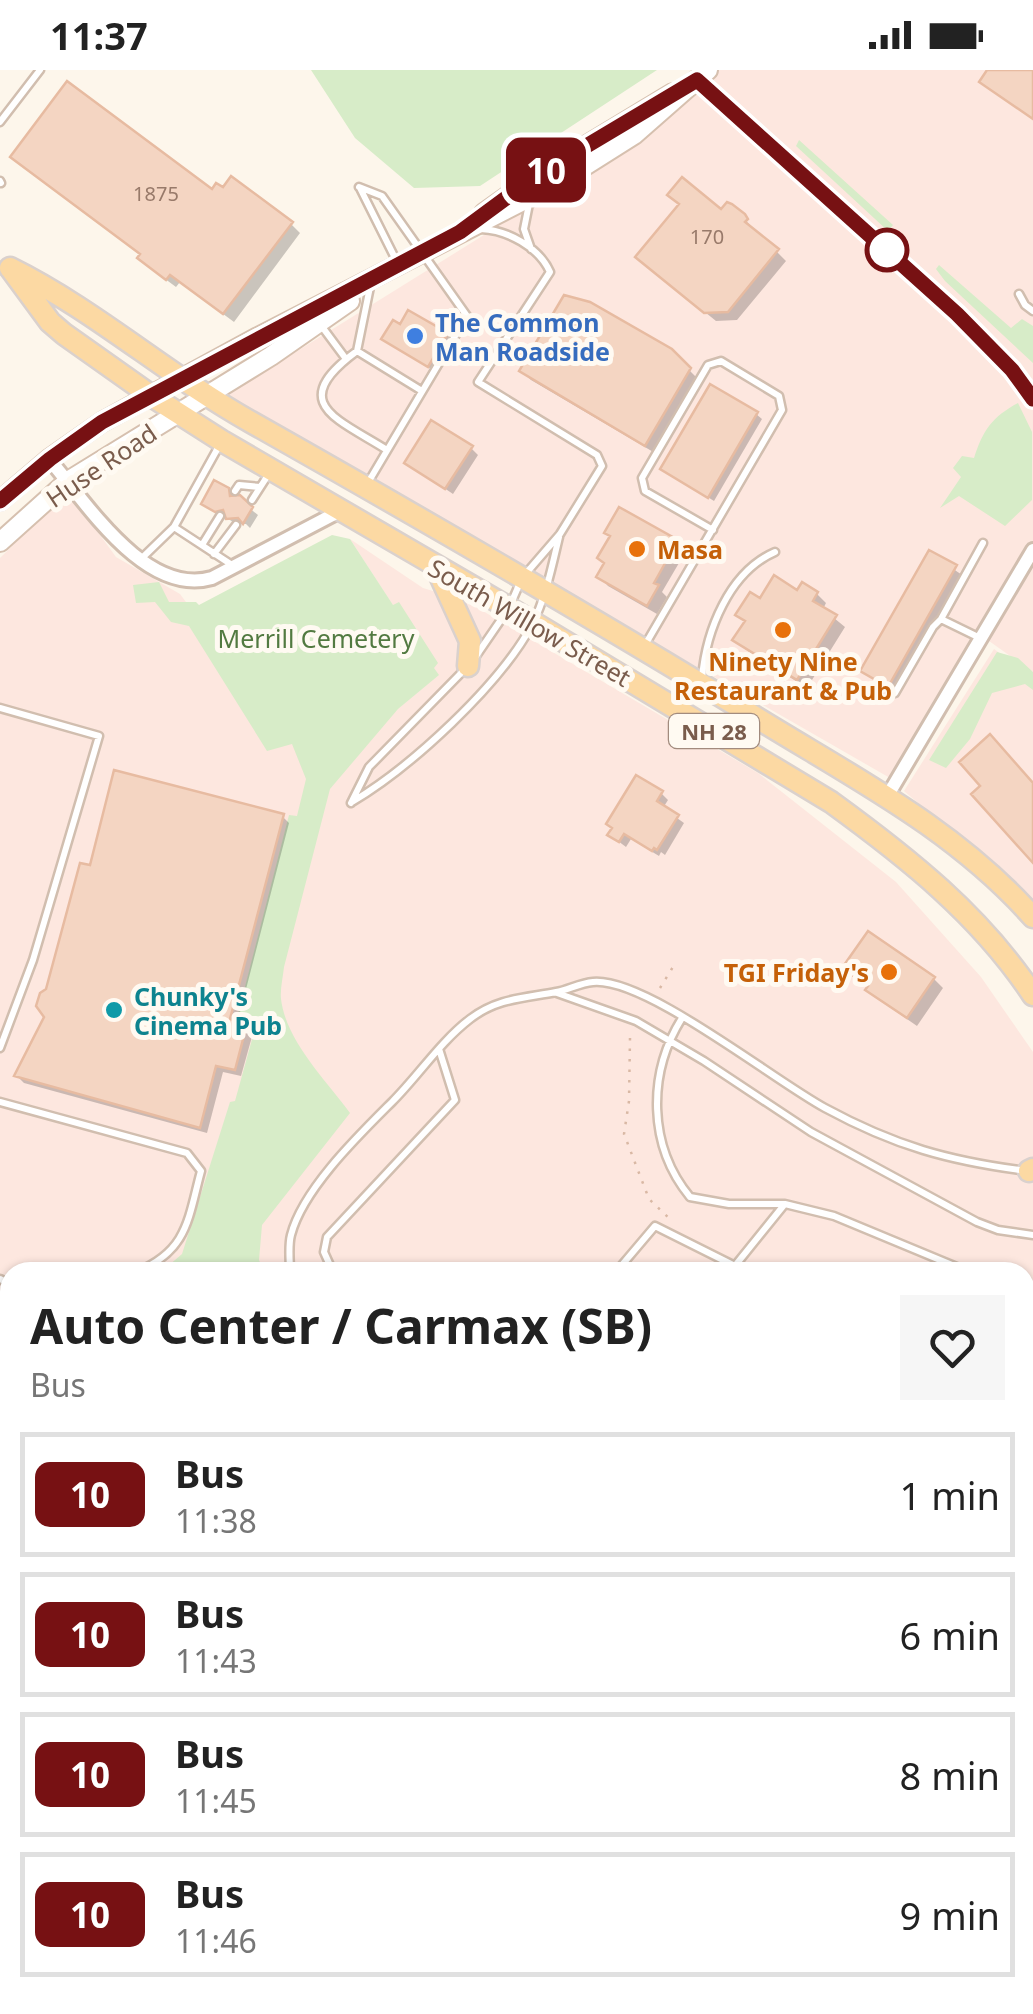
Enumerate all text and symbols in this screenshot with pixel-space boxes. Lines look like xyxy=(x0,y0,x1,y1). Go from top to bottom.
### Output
text: 11:37 xyxy=(50,9,148,61)
line badge: 10 xyxy=(501,138,591,202)
text: 10 xyxy=(526,147,566,194)
house number: 1875 xyxy=(133,180,179,207)
house number: 170 xyxy=(690,223,724,250)
unlabelled marker xyxy=(866,229,908,271)
place label: The Common Man Roadside xyxy=(435,305,610,368)
marker: The Common Man Roadside xyxy=(404,325,426,347)
street label: Huse Road xyxy=(39,415,163,515)
place label: Masa xyxy=(657,532,723,566)
marker: Masa xyxy=(626,538,648,560)
street label: South Willow Street xyxy=(423,550,637,694)
marker: Ninety Nine Restaurant & Pub xyxy=(772,619,794,641)
park label: Merrill Cemetery xyxy=(218,621,415,655)
place label: Ninety Nine Restaurant & Pub xyxy=(674,644,892,707)
road number: NH 28 xyxy=(669,714,759,748)
place label: TGI Friday's xyxy=(724,955,869,989)
marker: TGI Friday's xyxy=(878,961,900,983)
place label: Chunky's Cinema Pub xyxy=(134,979,282,1042)
marker: Chunky's Cinema Pub xyxy=(103,999,125,1021)
text: Auto Center / Carmax (SB) xyxy=(30,1293,652,1358)
button: heart xyxy=(900,1295,1005,1400)
text: Bus xyxy=(30,1363,86,1406)
text: Bus xyxy=(175,1447,244,1499)
text: 1 min xyxy=(900,1469,1000,1521)
text: 10 xyxy=(70,1471,110,1518)
text: 11:38 xyxy=(175,1499,257,1542)
text: Bus xyxy=(175,1587,244,1639)
text: 6 min xyxy=(900,1609,1000,1661)
text: 10 xyxy=(70,1611,110,1658)
text: 11:43 xyxy=(175,1639,257,1682)
text: Bus xyxy=(175,1727,244,1779)
text: 8 min xyxy=(900,1749,1000,1801)
text: 10 xyxy=(70,1751,110,1798)
text: 11:45 xyxy=(175,1779,257,1822)
text: Bus xyxy=(175,1867,244,1919)
text: 9 min xyxy=(900,1889,1000,1941)
text: 10 xyxy=(70,1891,110,1938)
text: 11:46 xyxy=(175,1919,257,1962)

